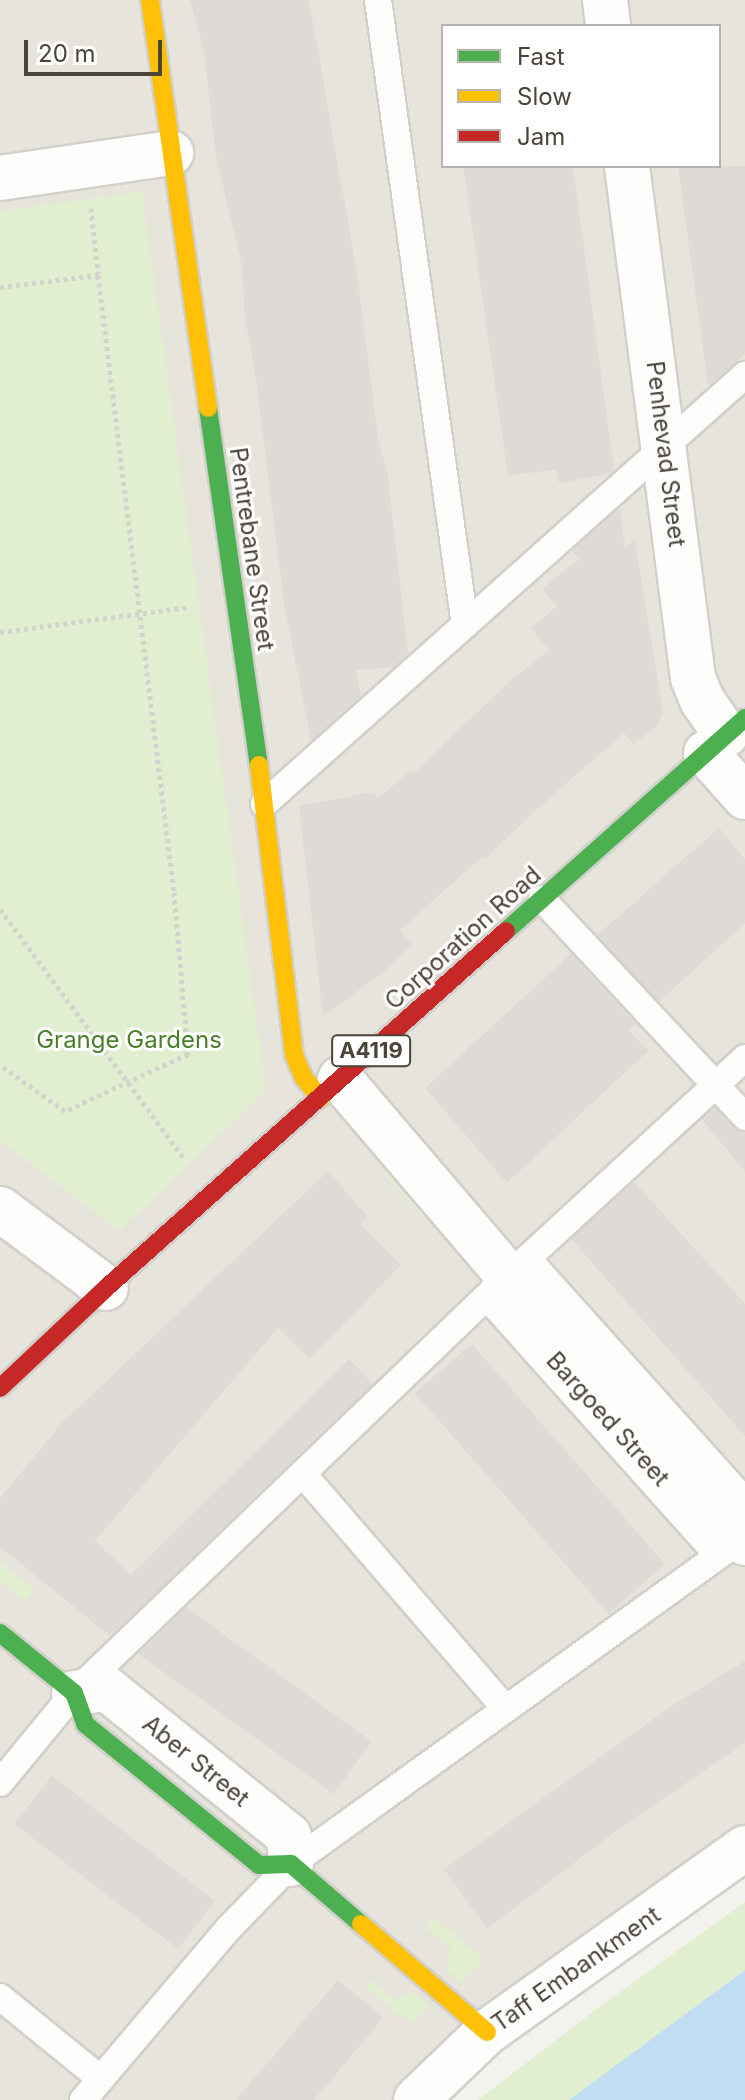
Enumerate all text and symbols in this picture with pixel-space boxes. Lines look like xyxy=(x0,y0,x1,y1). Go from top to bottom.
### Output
scale bar xyxy=(28,24,166,74)
legend xyxy=(441,24,721,168)
text: 20 m xyxy=(38,39,96,68)
text: Fast xyxy=(517,42,565,71)
text: Slow xyxy=(517,82,572,111)
text: Jam xyxy=(517,122,565,151)
street label: Penhevad Street xyxy=(640,359,692,549)
street label: Pentrebane Street xyxy=(223,446,281,652)
street label: Corporation Road xyxy=(379,860,547,1016)
park label: Grange Gardens xyxy=(36,1026,222,1054)
road number: A4119 xyxy=(331,1033,411,1069)
street label: Bargoed Street xyxy=(540,1346,676,1492)
street label: Aber Street xyxy=(137,1709,255,1813)
street label: Taff Embankment xyxy=(486,1900,666,2038)

